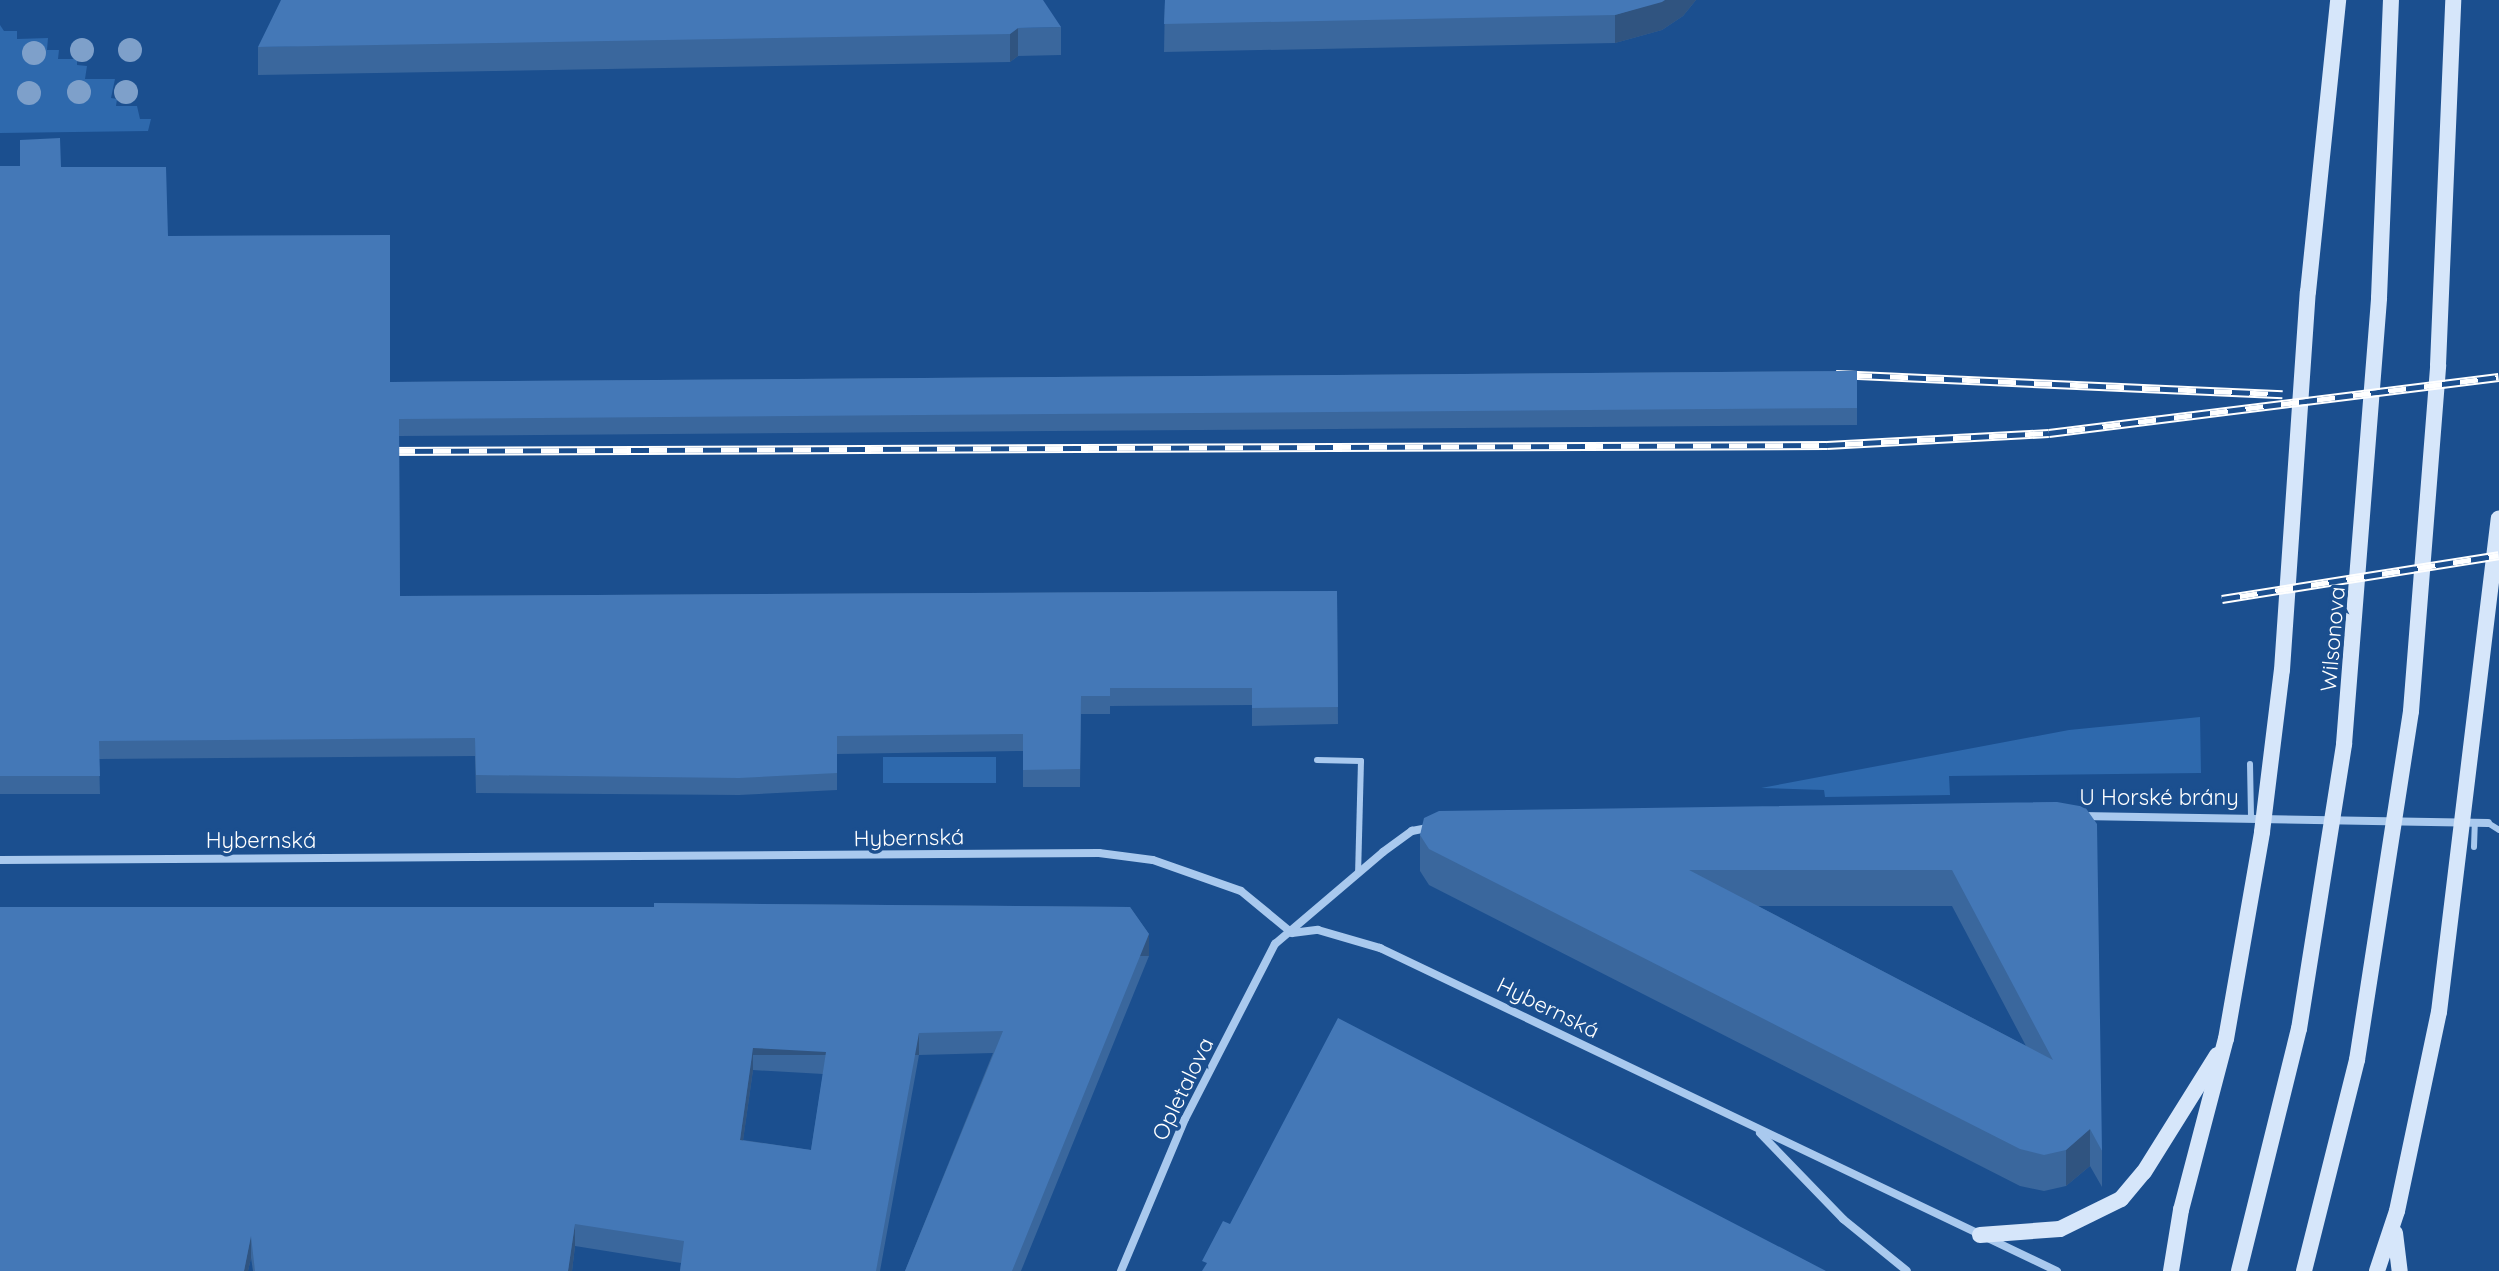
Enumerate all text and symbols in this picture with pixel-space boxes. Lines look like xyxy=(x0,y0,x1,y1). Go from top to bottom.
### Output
street label: Wilsonova xyxy=(2315,585,2351,693)
street label: U Horské brány xyxy=(2079,785,2239,811)
street label: Hybernská xyxy=(853,824,965,852)
street label: Hybernská xyxy=(206,828,316,854)
street label: Hybernská xyxy=(1493,972,1603,1044)
street label: Opletalova xyxy=(1147,1033,1219,1145)

